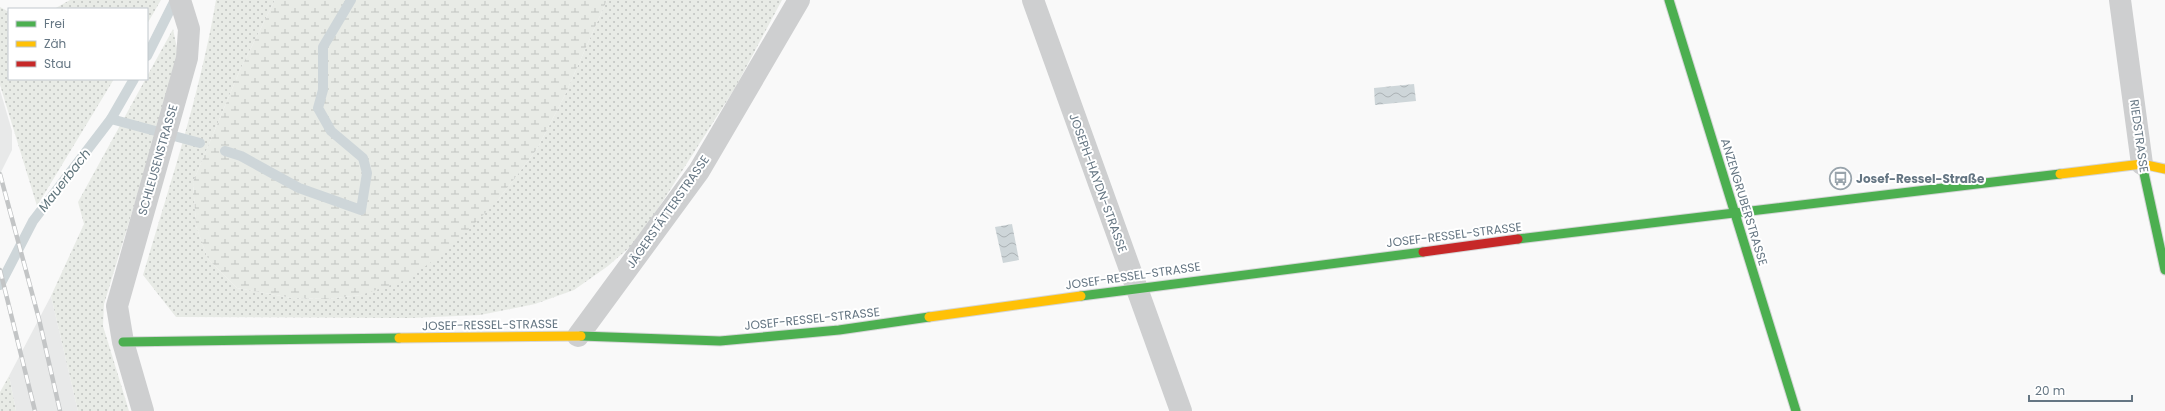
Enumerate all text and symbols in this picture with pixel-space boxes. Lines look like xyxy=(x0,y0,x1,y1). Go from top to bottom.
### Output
legend xyxy=(8,8,148,80)
text: Frei xyxy=(44,15,65,32)
text: Zäh xyxy=(44,35,66,52)
text: Stau xyxy=(44,55,71,72)
street label: RIEDSTRASSE xyxy=(2126,98,2153,174)
street label: SCHLEUSENSTRASSE xyxy=(134,102,182,217)
street label: JOSEPH-HAYDN-STRASSE xyxy=(1065,111,1132,255)
street label: ANZENGRUBERSTRASSE xyxy=(1717,136,1772,268)
water label: Mauerbach xyxy=(34,145,95,216)
street label: JÄGERSTÄTTERSTRASSE xyxy=(622,152,713,272)
bus stop icon: Josef-Ressel-Straße xyxy=(1828,166,1854,192)
place label: Josef-Ressel-Straße xyxy=(1856,170,1985,187)
street label: JOSEF-RESSEL-STRASSE xyxy=(1385,218,1523,251)
street label: JOSEF-RESSEL-STRASSE xyxy=(1064,258,1202,293)
street label: JOSEF-RESSEL-STRASSE xyxy=(743,303,881,334)
street label: JOSEF-RESSEL-STRASSE xyxy=(422,315,558,334)
scale bar xyxy=(2029,377,2132,403)
text: 20 m xyxy=(2035,382,2065,399)

